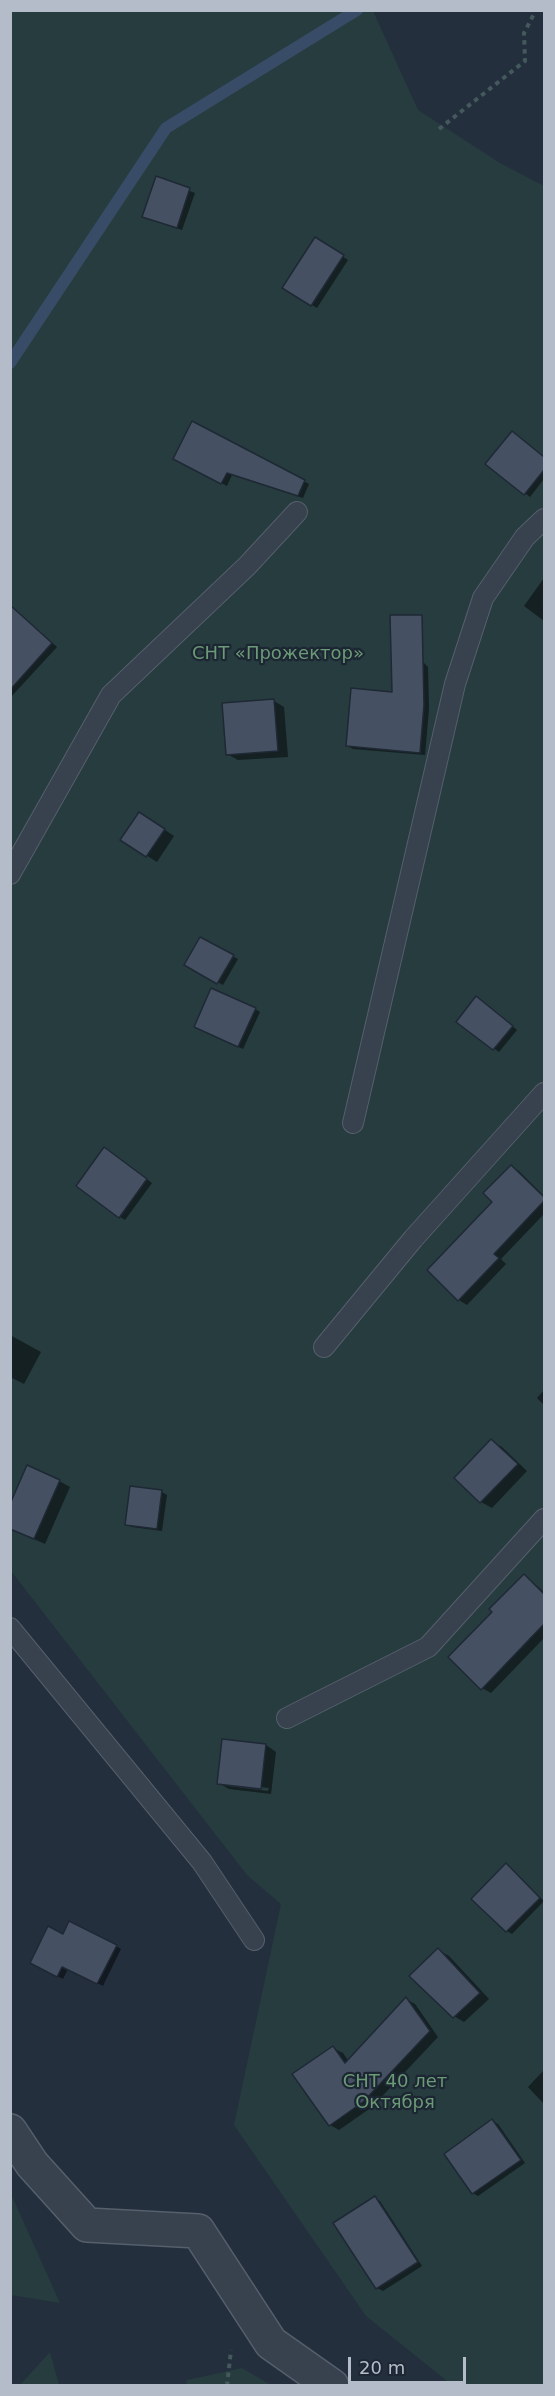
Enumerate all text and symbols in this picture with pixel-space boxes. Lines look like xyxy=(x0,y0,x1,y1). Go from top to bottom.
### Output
park label: СНТ «Прожектор» xyxy=(192,643,364,665)
park label: СНТ 40 лет Октября xyxy=(343,2071,447,2114)
scale bar xyxy=(351,2345,470,2383)
text: 20 m xyxy=(359,2357,405,2378)

